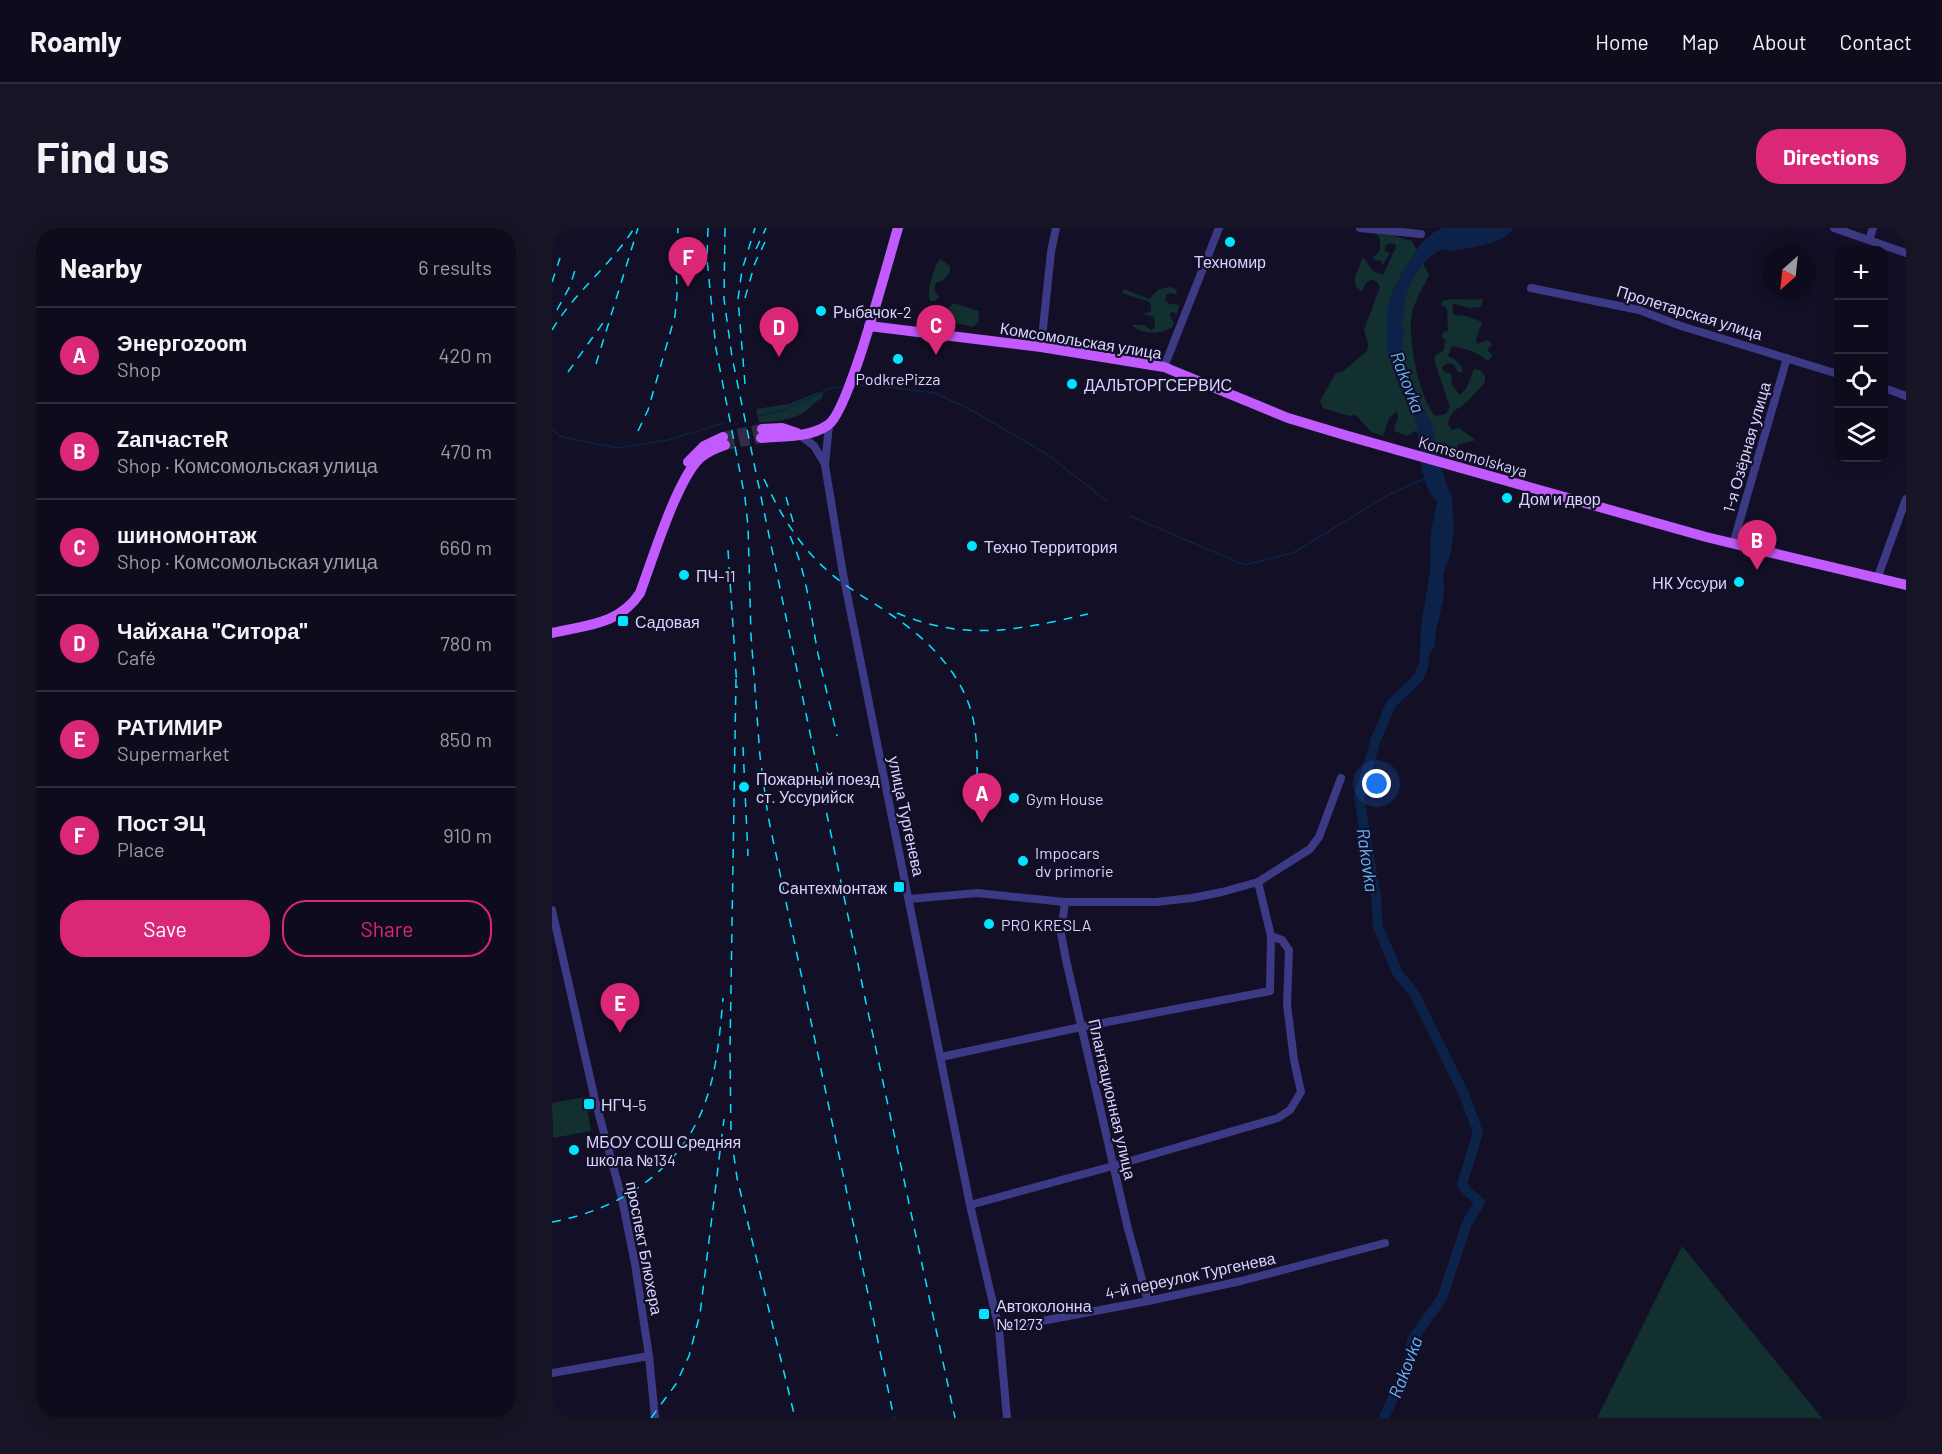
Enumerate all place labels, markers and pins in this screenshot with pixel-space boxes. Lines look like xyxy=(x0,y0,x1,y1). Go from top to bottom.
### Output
marker: Техномир xyxy=(1223,235,1237,249)
pin: F xyxy=(668,238,708,287)
place label: Техномир xyxy=(1194,252,1266,271)
place label: Рыбачок-2 xyxy=(833,302,912,321)
marker: Рыбачок-2 xyxy=(814,304,828,318)
pin: C xyxy=(916,306,956,355)
pin: D xyxy=(760,308,798,357)
marker: PodkrePizza xyxy=(891,352,905,366)
place label: PodkrePizza xyxy=(856,369,940,388)
place label: ДАЛЬТОРГСЕРВИС xyxy=(1084,375,1232,394)
marker: ДАЛЬТОРГСЕРВИС xyxy=(1065,377,1079,391)
place label: Дом и двор xyxy=(1519,489,1601,508)
marker: Дом и двор xyxy=(1500,491,1514,505)
pin: B xyxy=(1738,520,1776,570)
place label: Техно Территория xyxy=(984,537,1117,556)
marker: Техно Территория xyxy=(965,539,979,553)
place label: ПЧ-11 xyxy=(696,566,736,585)
marker: ПЧ-11 xyxy=(677,568,691,582)
place label: НК Уссури xyxy=(1652,573,1727,592)
marker: НК Уссури xyxy=(1732,575,1746,589)
place label: Садовая xyxy=(635,612,700,631)
marker: Садовая xyxy=(616,614,630,628)
place label: Пожарный поезд ст. Уссурийск xyxy=(756,769,880,806)
pin: A xyxy=(962,774,1002,823)
marker: Пожарный поезд ст. Уссурийск xyxy=(737,780,751,794)
place label: Gym House xyxy=(1026,789,1104,808)
marker: Gym House xyxy=(1007,791,1021,805)
place label: Impocars dv primorie xyxy=(1035,843,1114,880)
marker: Impocars dv primorie xyxy=(1016,854,1030,868)
place label: Сантехмонтаж xyxy=(778,878,887,897)
marker: Сантехмонтаж xyxy=(892,880,906,894)
place label: PRO KRESLA xyxy=(1001,915,1092,934)
marker: PRO KRESLA xyxy=(982,917,996,931)
pin: E xyxy=(600,984,640,1033)
place label: НГЧ-5 xyxy=(601,1095,646,1114)
marker: НГЧ-5 xyxy=(582,1097,596,1111)
place label: МБОУ СОШ Средняя школа №134 xyxy=(586,1132,741,1169)
marker: МБОУ СОШ Средняя школа №134 xyxy=(567,1143,581,1157)
place label: Автоколонна №1273 xyxy=(996,1296,1092,1333)
marker: Автоколонна №1273 xyxy=(977,1307,991,1321)

